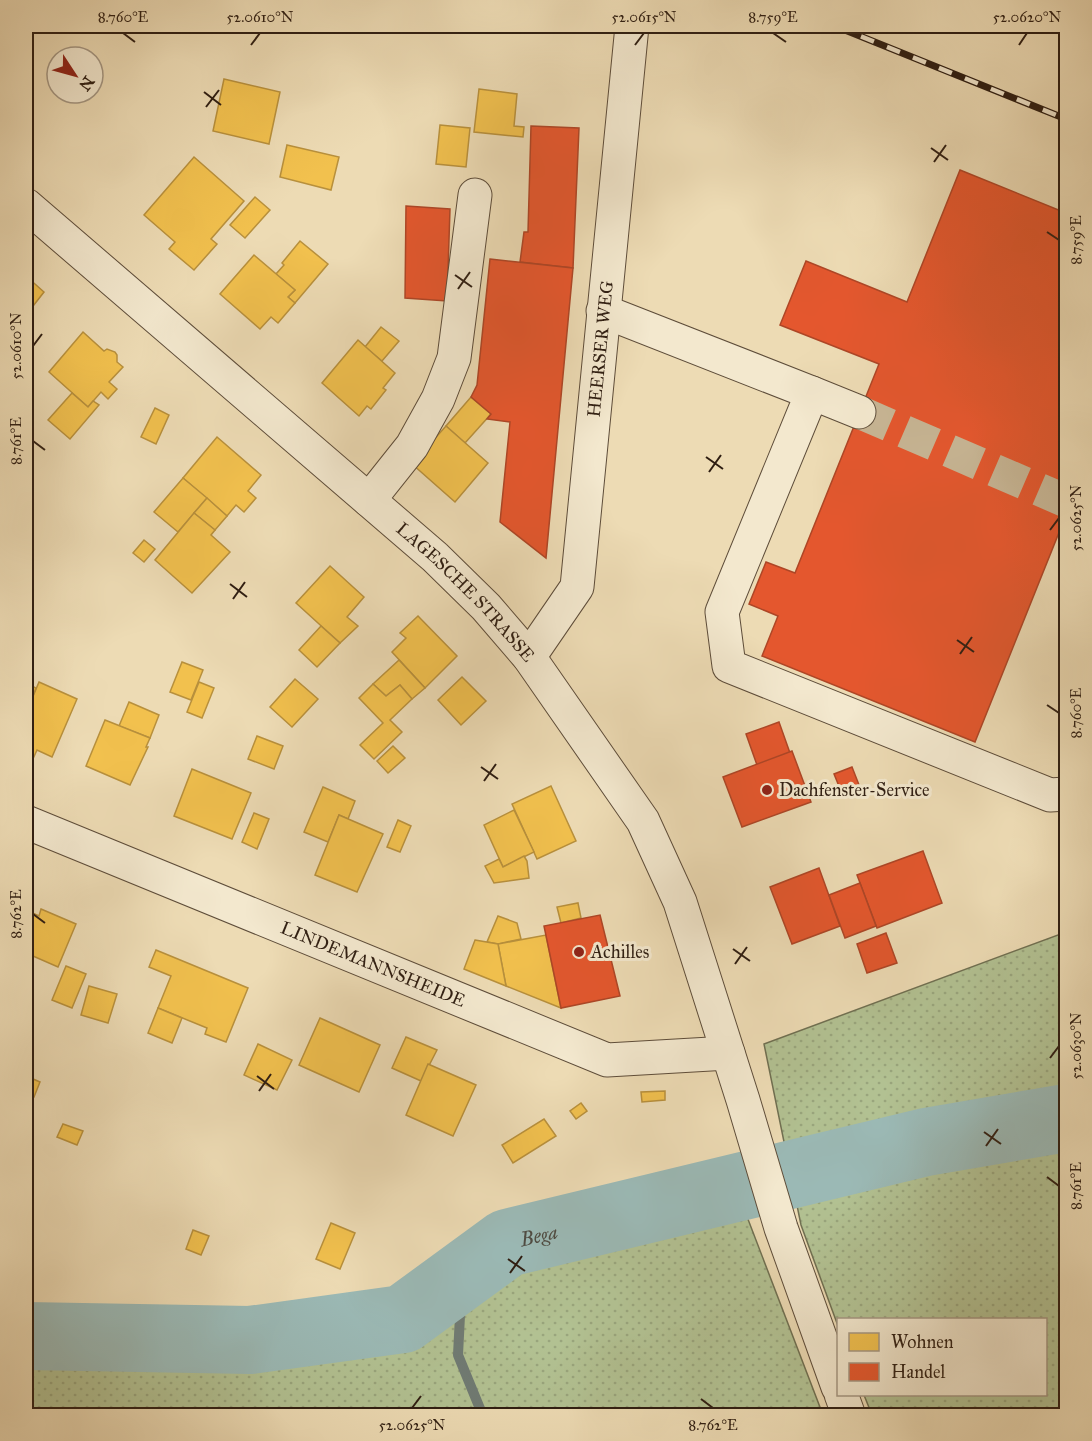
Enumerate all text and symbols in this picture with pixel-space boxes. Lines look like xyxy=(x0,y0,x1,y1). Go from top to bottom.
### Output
text: 8.760°E xyxy=(98,8,149,26)
text: 52.0610°N xyxy=(227,8,294,26)
text: 52.0615°N xyxy=(611,8,677,26)
text: 8.759°E xyxy=(748,8,798,26)
text: 52.0620°N xyxy=(993,8,1062,26)
north arrow xyxy=(45,45,105,105)
text: N xyxy=(75,72,98,95)
text: 8.759°E xyxy=(1067,215,1085,265)
street label: HEERSER WEG xyxy=(583,280,618,418)
text: 52.0610°N xyxy=(7,312,25,379)
text: 8.761°E xyxy=(7,417,25,465)
text: 52.0625°N xyxy=(1067,484,1085,551)
street label: LAGESCHE STRASSE xyxy=(392,518,539,666)
text: 8.760°E xyxy=(1067,687,1085,738)
place label: Dachfenster-Service xyxy=(779,779,930,801)
marker: Dachfenster-Service xyxy=(760,783,774,797)
text: 8.762°E xyxy=(7,889,25,939)
street label: LINDEMANNSHEIDE xyxy=(277,916,469,1012)
place label: Achilles xyxy=(590,941,649,963)
marker: Achilles xyxy=(572,945,586,959)
text: 52.0630°N xyxy=(1067,1012,1085,1080)
text: 8.761°E xyxy=(1067,1162,1085,1210)
water label: Bega xyxy=(517,1219,560,1252)
legend xyxy=(837,1318,1047,1396)
text: Wohnen xyxy=(891,1331,954,1353)
text: Handel xyxy=(891,1361,945,1383)
text: 52.0625°N xyxy=(379,1416,446,1434)
text: 8.762°E xyxy=(688,1416,738,1434)

